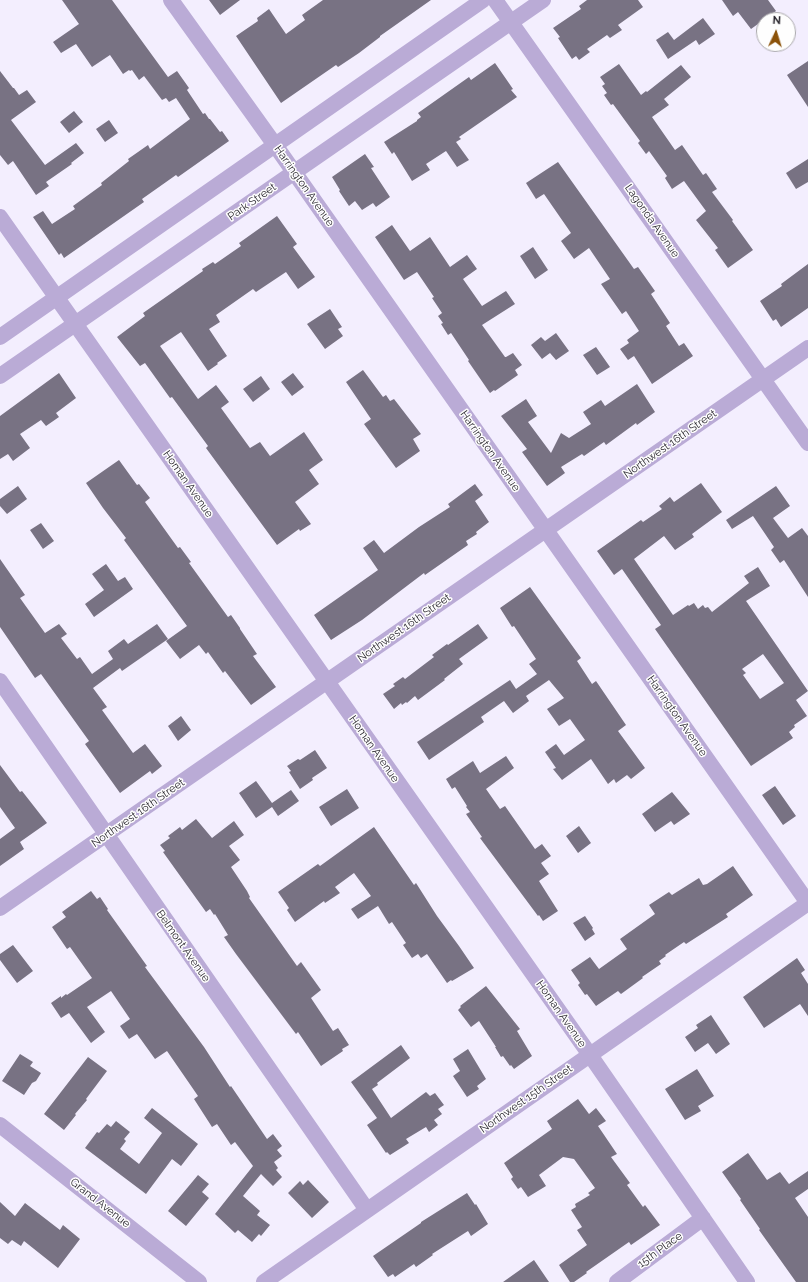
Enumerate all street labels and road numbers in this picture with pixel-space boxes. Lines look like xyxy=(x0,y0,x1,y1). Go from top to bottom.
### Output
street label: Harrington Avenue xyxy=(271,143,337,229)
street label: Park Street xyxy=(225,181,279,223)
street label: Lagonda Avenue xyxy=(622,182,682,260)
street label: Northwest 16th Street xyxy=(621,407,719,481)
street label: Harrington Avenue xyxy=(457,408,523,494)
street label: Homan Avenue xyxy=(160,448,216,520)
street label: Northwest 16th Street xyxy=(355,591,453,665)
street label: Harrington Avenue xyxy=(644,673,710,759)
street label: Homan Avenue xyxy=(346,713,402,785)
street label: Northwest 16th Street xyxy=(89,776,187,850)
street label: Belmont Avenue xyxy=(153,907,213,985)
street label: Homan Avenue xyxy=(533,978,589,1050)
street label: Northwest 15th Street xyxy=(477,1062,575,1136)
street label: Grand Avenue xyxy=(67,1176,133,1230)
street label: 15th Place xyxy=(635,1229,685,1271)

